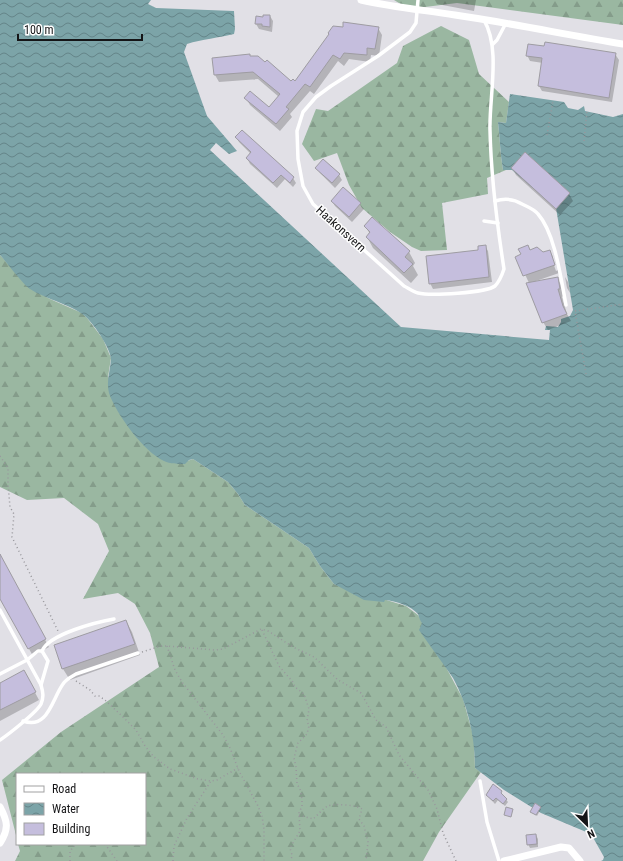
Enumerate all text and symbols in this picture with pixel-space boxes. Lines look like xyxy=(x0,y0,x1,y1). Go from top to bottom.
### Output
scale bar xyxy=(18,16,142,42)
text: 100 m xyxy=(24,23,54,37)
street label: Haakonsvern xyxy=(313,203,369,255)
legend xyxy=(16,773,146,845)
text: Road xyxy=(52,782,76,796)
text: Water xyxy=(52,802,80,816)
north arrow xyxy=(567,805,607,845)
text: Building xyxy=(52,822,90,836)
text: N xyxy=(585,826,597,841)

